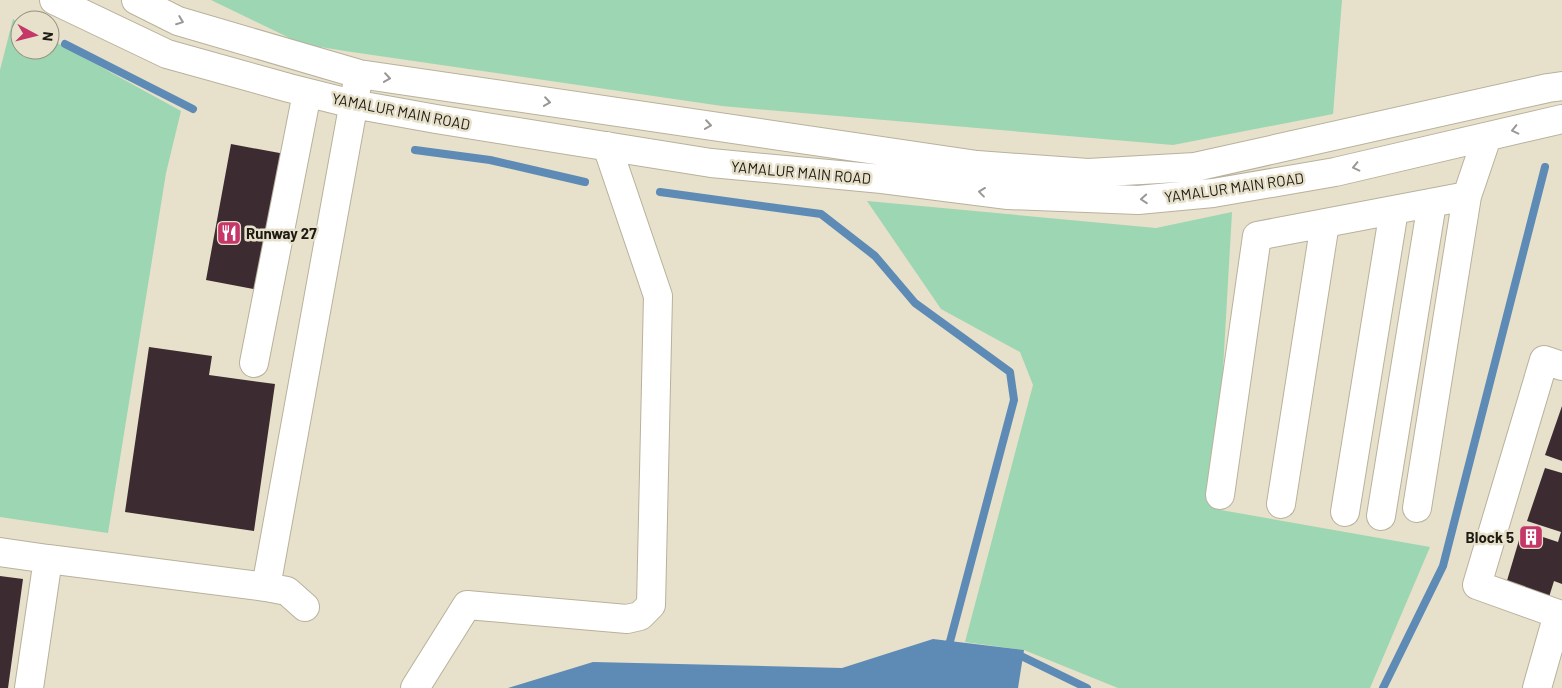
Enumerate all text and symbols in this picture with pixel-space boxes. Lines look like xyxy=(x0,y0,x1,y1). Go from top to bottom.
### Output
north arrow xyxy=(10,10,60,60)
one-way arrow xyxy=(175,15,183,25)
text: N xyxy=(39,31,57,42)
one-way arrow xyxy=(383,72,391,83)
street label: YAMALUR MAIN ROAD xyxy=(330,89,472,133)
one-way arrow xyxy=(543,96,552,106)
one-way arrow xyxy=(704,120,712,130)
one-way arrow xyxy=(1510,124,1519,135)
street label: YAMALUR MAIN ROAD xyxy=(730,157,872,187)
one-way arrow xyxy=(1352,161,1361,172)
street label: YAMALUR MAIN ROAD xyxy=(1163,168,1305,206)
one-way arrow xyxy=(977,187,985,198)
one-way arrow xyxy=(1140,193,1148,204)
restaurant icon: Runway 27 xyxy=(216,220,242,246)
place label: Runway 27 xyxy=(246,224,317,242)
building icon: Block 5 xyxy=(1518,524,1544,550)
place label: Block 5 xyxy=(1466,528,1514,546)

